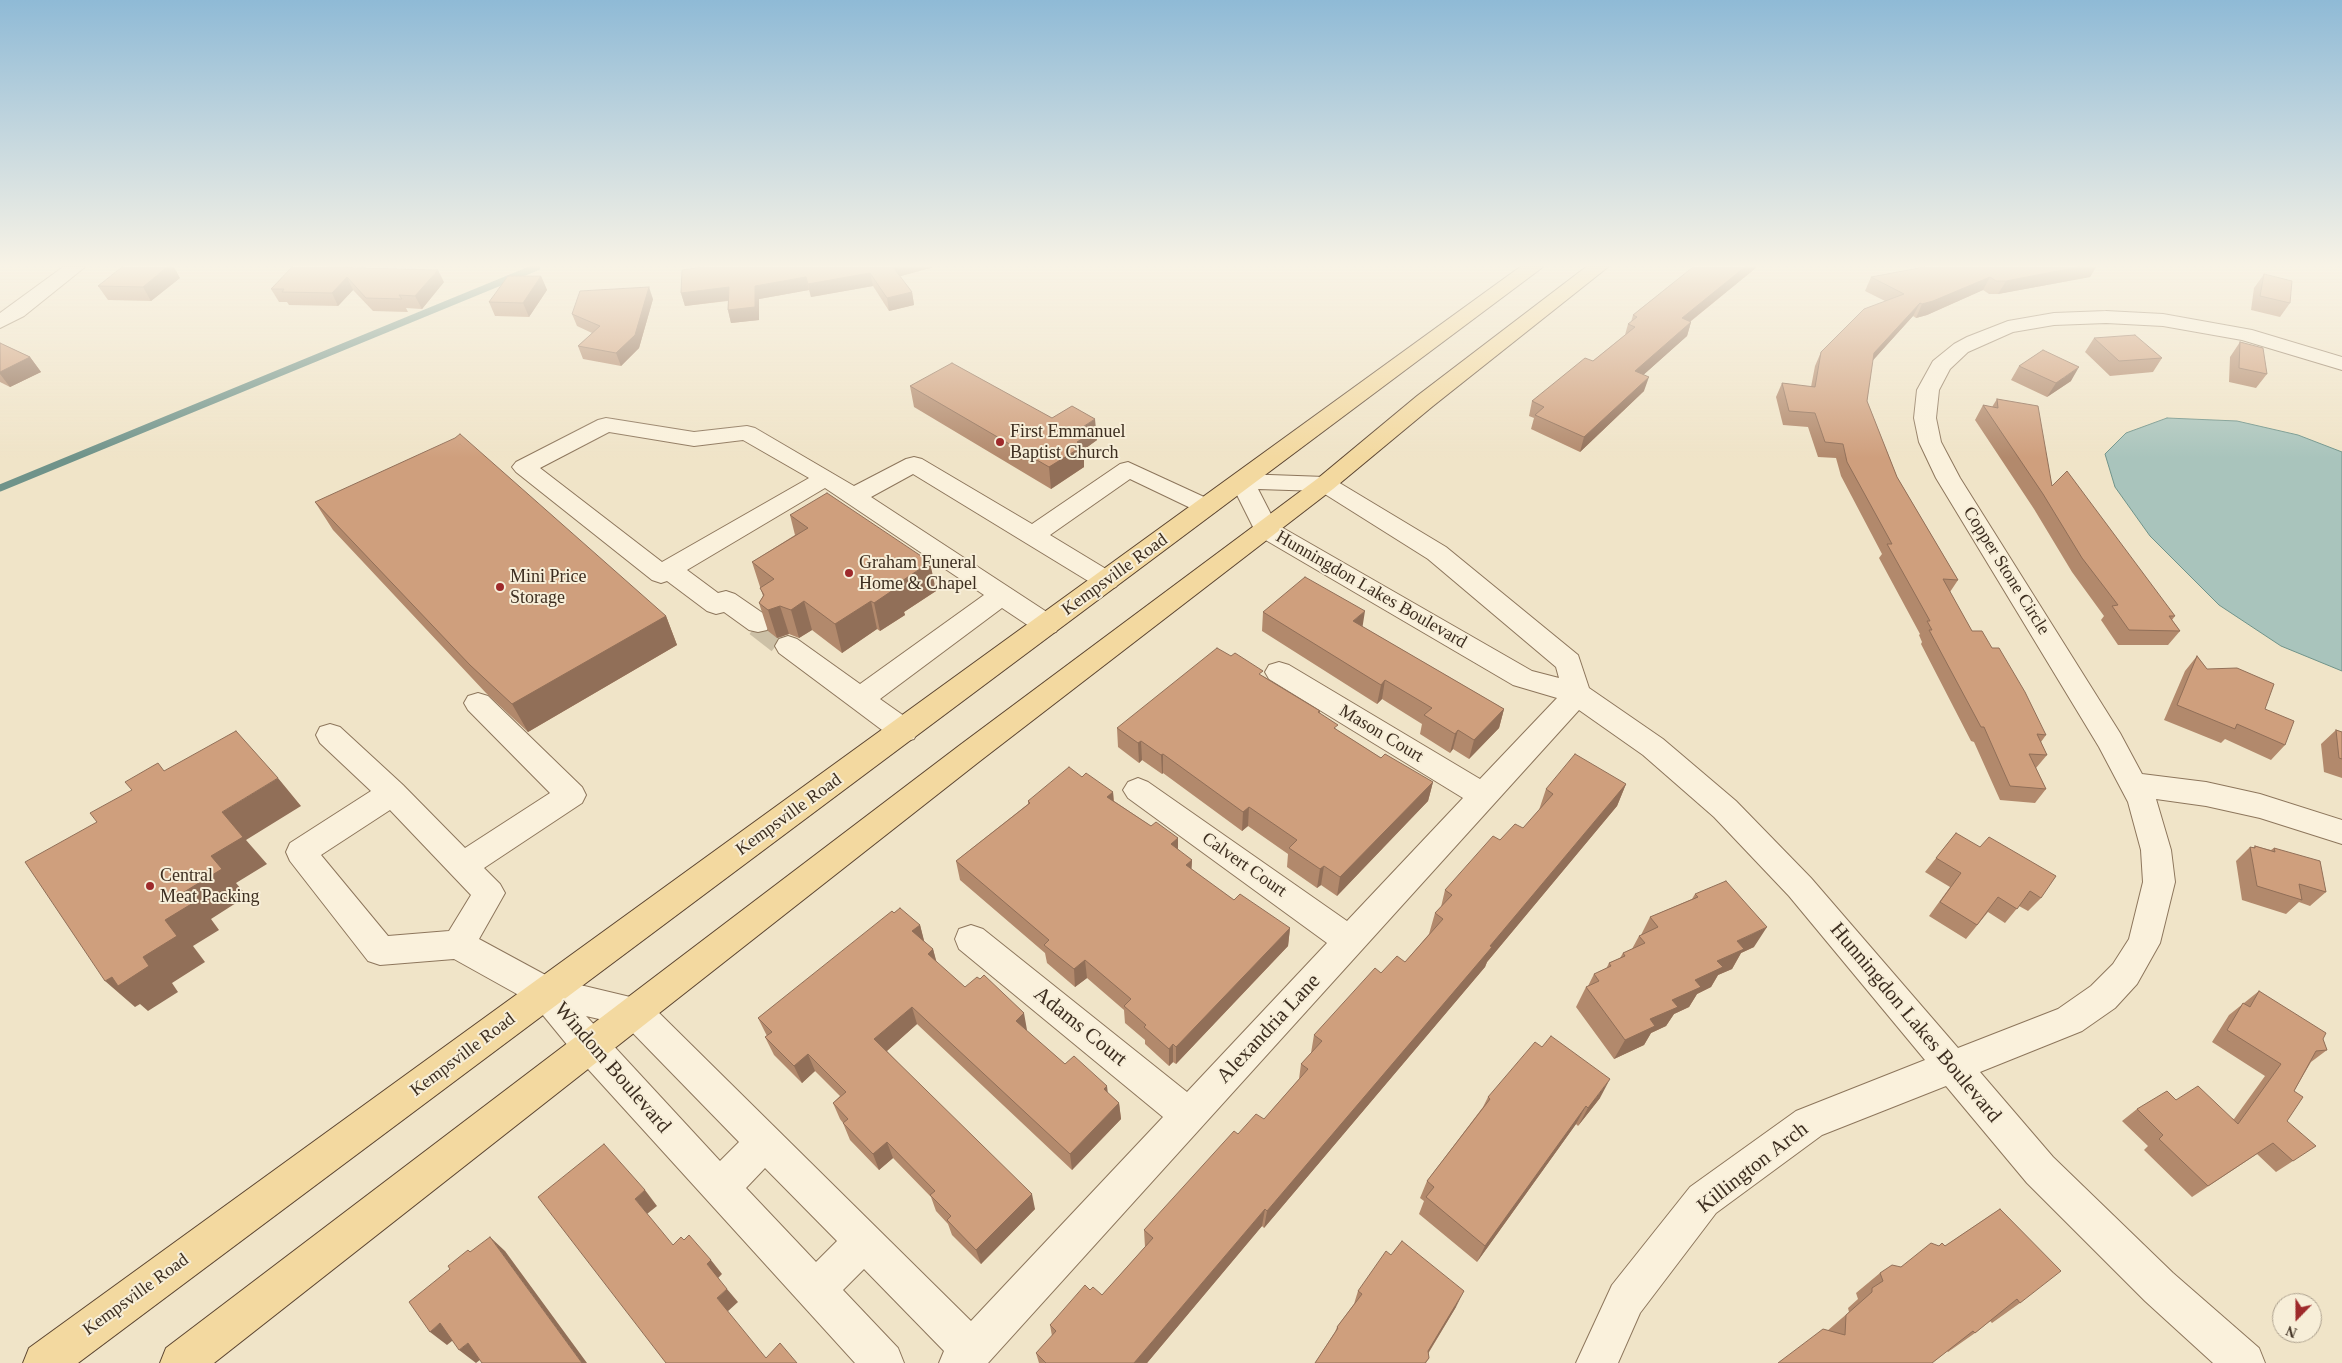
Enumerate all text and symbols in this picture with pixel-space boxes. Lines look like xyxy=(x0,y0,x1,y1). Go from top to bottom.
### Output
place label: First Emmanuel Baptist Church xyxy=(1010,421,1125,464)
marker: First Emmanuel Baptist Church xyxy=(994,436,1006,448)
street label: Copper Stone Circle xyxy=(1958,503,2054,639)
street label: Hunningdon Lakes Boulevard xyxy=(1272,526,1470,654)
street label: Kempsville Road xyxy=(1058,529,1172,621)
place label: Graham Funeral Home & Chapel xyxy=(859,552,977,594)
place label: Mini Price Storage xyxy=(510,566,586,608)
marker: Graham Funeral Home & Chapel xyxy=(843,567,855,579)
marker: Mini Price Storage xyxy=(494,581,506,593)
street label: Mason Court xyxy=(1335,700,1427,768)
street label: Kempsville Road xyxy=(732,769,846,861)
street label: Calvert Court xyxy=(1197,828,1291,902)
place label: Central Meat Packing xyxy=(160,865,259,908)
marker: Central Meat Packing xyxy=(144,880,156,892)
street label: Hunningdon Lakes Boulevard xyxy=(1824,918,2006,1128)
street label: Alexandria Lane xyxy=(1212,969,1326,1089)
street label: Adams Court xyxy=(1028,982,1132,1072)
street label: Windom Boulevard xyxy=(548,997,676,1139)
street label: Kempsville Road xyxy=(406,1009,520,1101)
street label: Killington Arch xyxy=(1693,1117,1813,1219)
street label: Kempsville Road xyxy=(79,1249,193,1341)
north arrow xyxy=(2272,1293,2322,1343)
text: N xyxy=(2284,1323,2299,1340)

